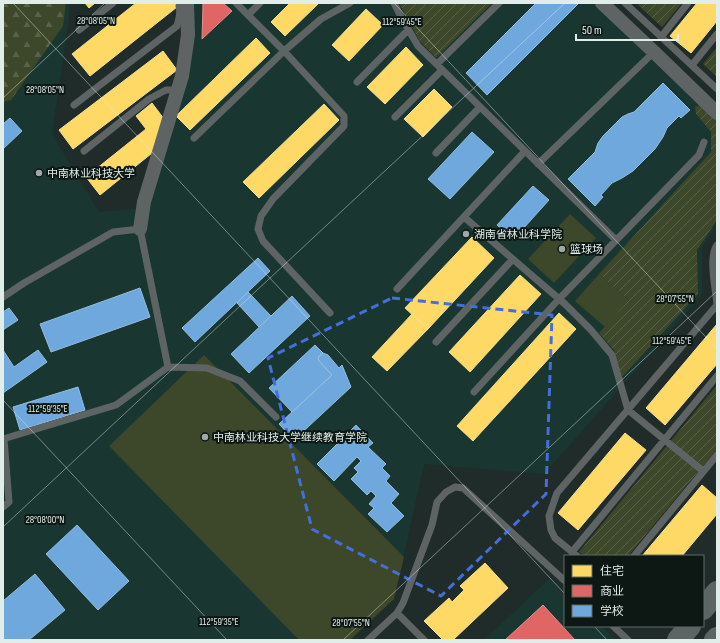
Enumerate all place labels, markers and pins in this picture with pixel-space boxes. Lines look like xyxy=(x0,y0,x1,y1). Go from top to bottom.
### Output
place label: 中南林业科技大学 xyxy=(47,167,135,180)
marker: 中南林业科技大学 xyxy=(34,168,44,178)
place label: 湖南省林业科学院 xyxy=(474,228,562,241)
marker: 湖南省林业科学院 xyxy=(461,229,471,239)
place label: 篮球场 xyxy=(570,243,603,256)
marker: 篮球场 xyxy=(557,244,567,254)
place label: 中南林业科技大学继续教育学院 xyxy=(213,431,367,444)
marker: 中南林业科技大学继续教育学院 xyxy=(200,432,210,442)

